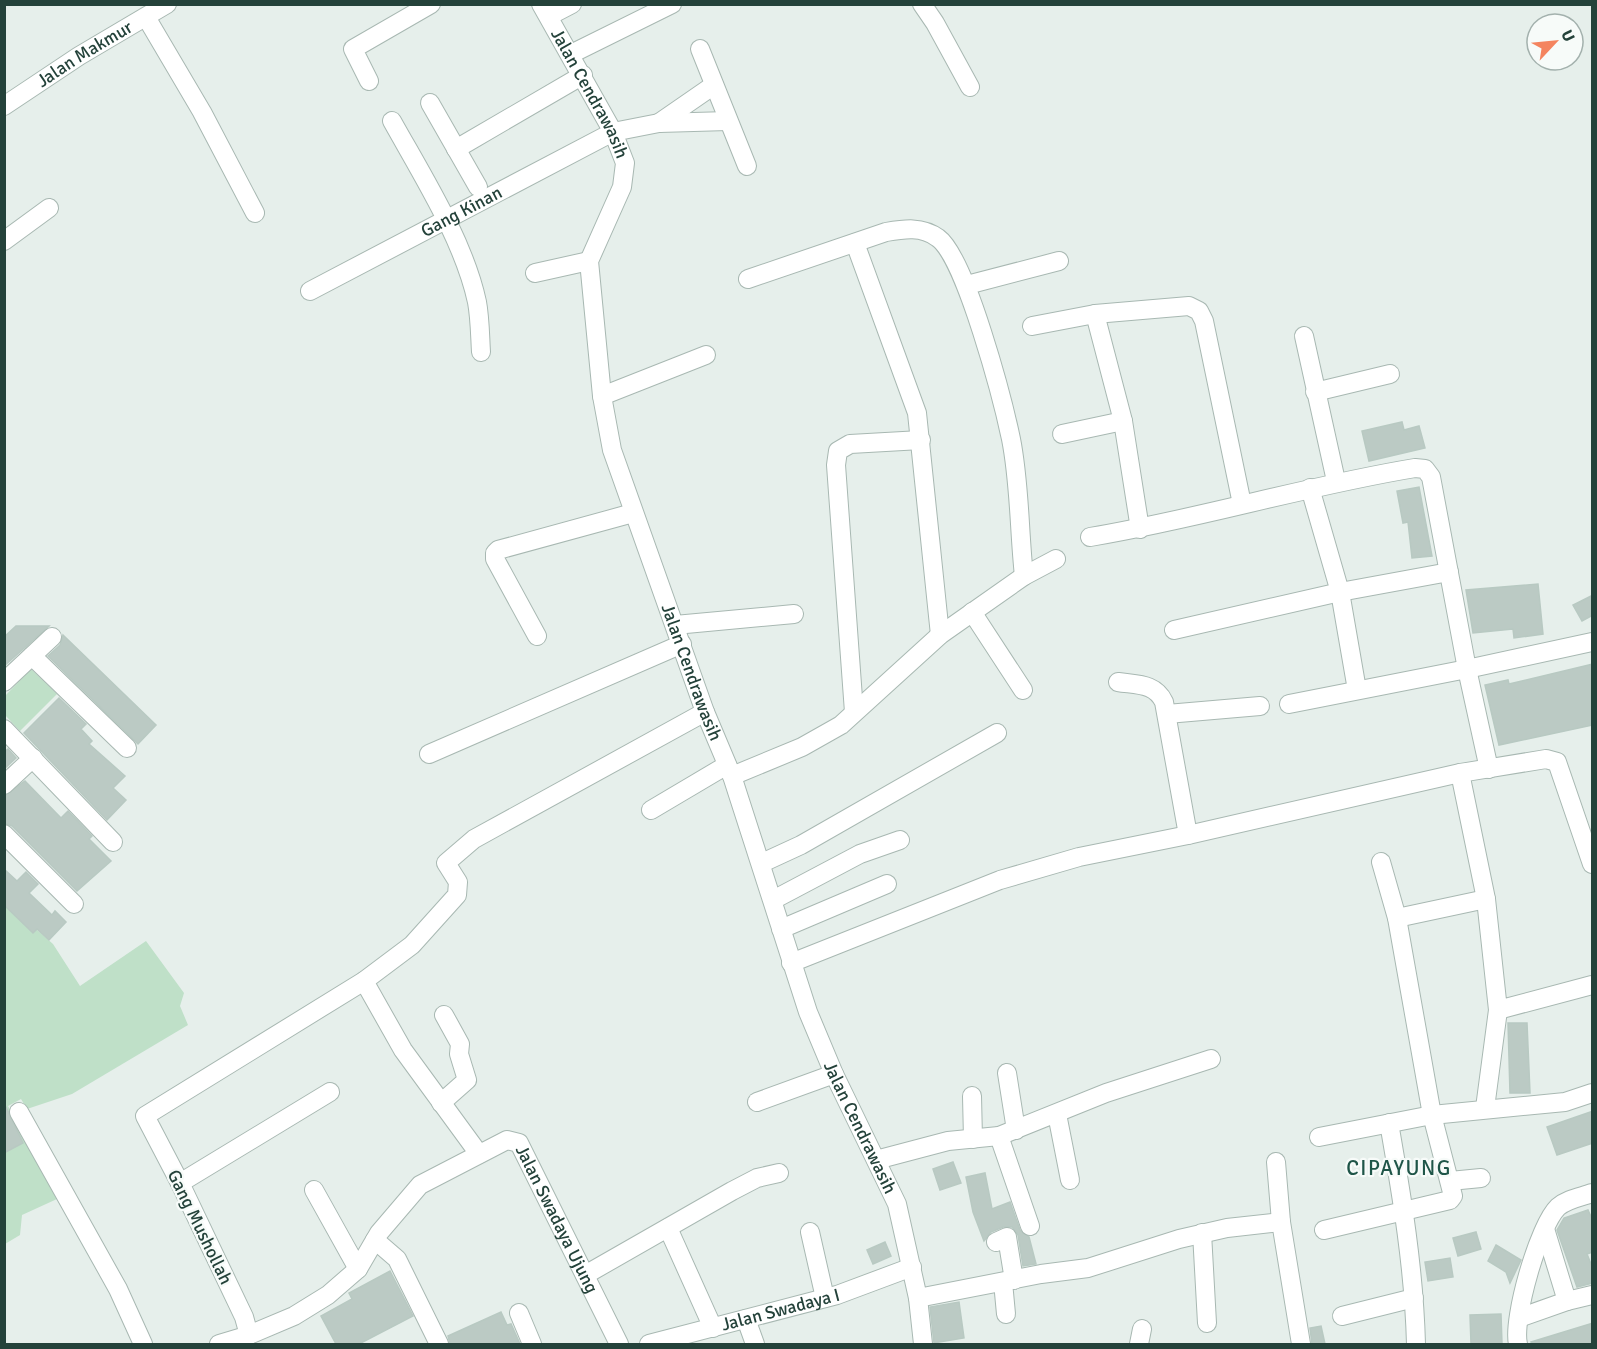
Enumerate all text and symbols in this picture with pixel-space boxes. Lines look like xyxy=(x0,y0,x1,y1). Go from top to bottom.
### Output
north arrow xyxy=(1525,12,1585,72)
street label: Jalan Makmur xyxy=(33,16,137,92)
street label: Jalan Cendrawasih xyxy=(546,25,633,161)
text: U xyxy=(1556,27,1579,45)
street label: Gang Kinan xyxy=(417,181,506,242)
street label: Jalan Cendrawasih xyxy=(657,601,727,744)
street label: Jalan Cendrawasih xyxy=(819,1058,901,1197)
street label: Jalan Swadaya Ujung xyxy=(511,1141,603,1297)
district label: CIPAYUNG xyxy=(1346,1155,1452,1181)
street label: Gang Mushollah xyxy=(163,1166,237,1288)
street label: Jalan Swadaya I xyxy=(719,1284,842,1336)

